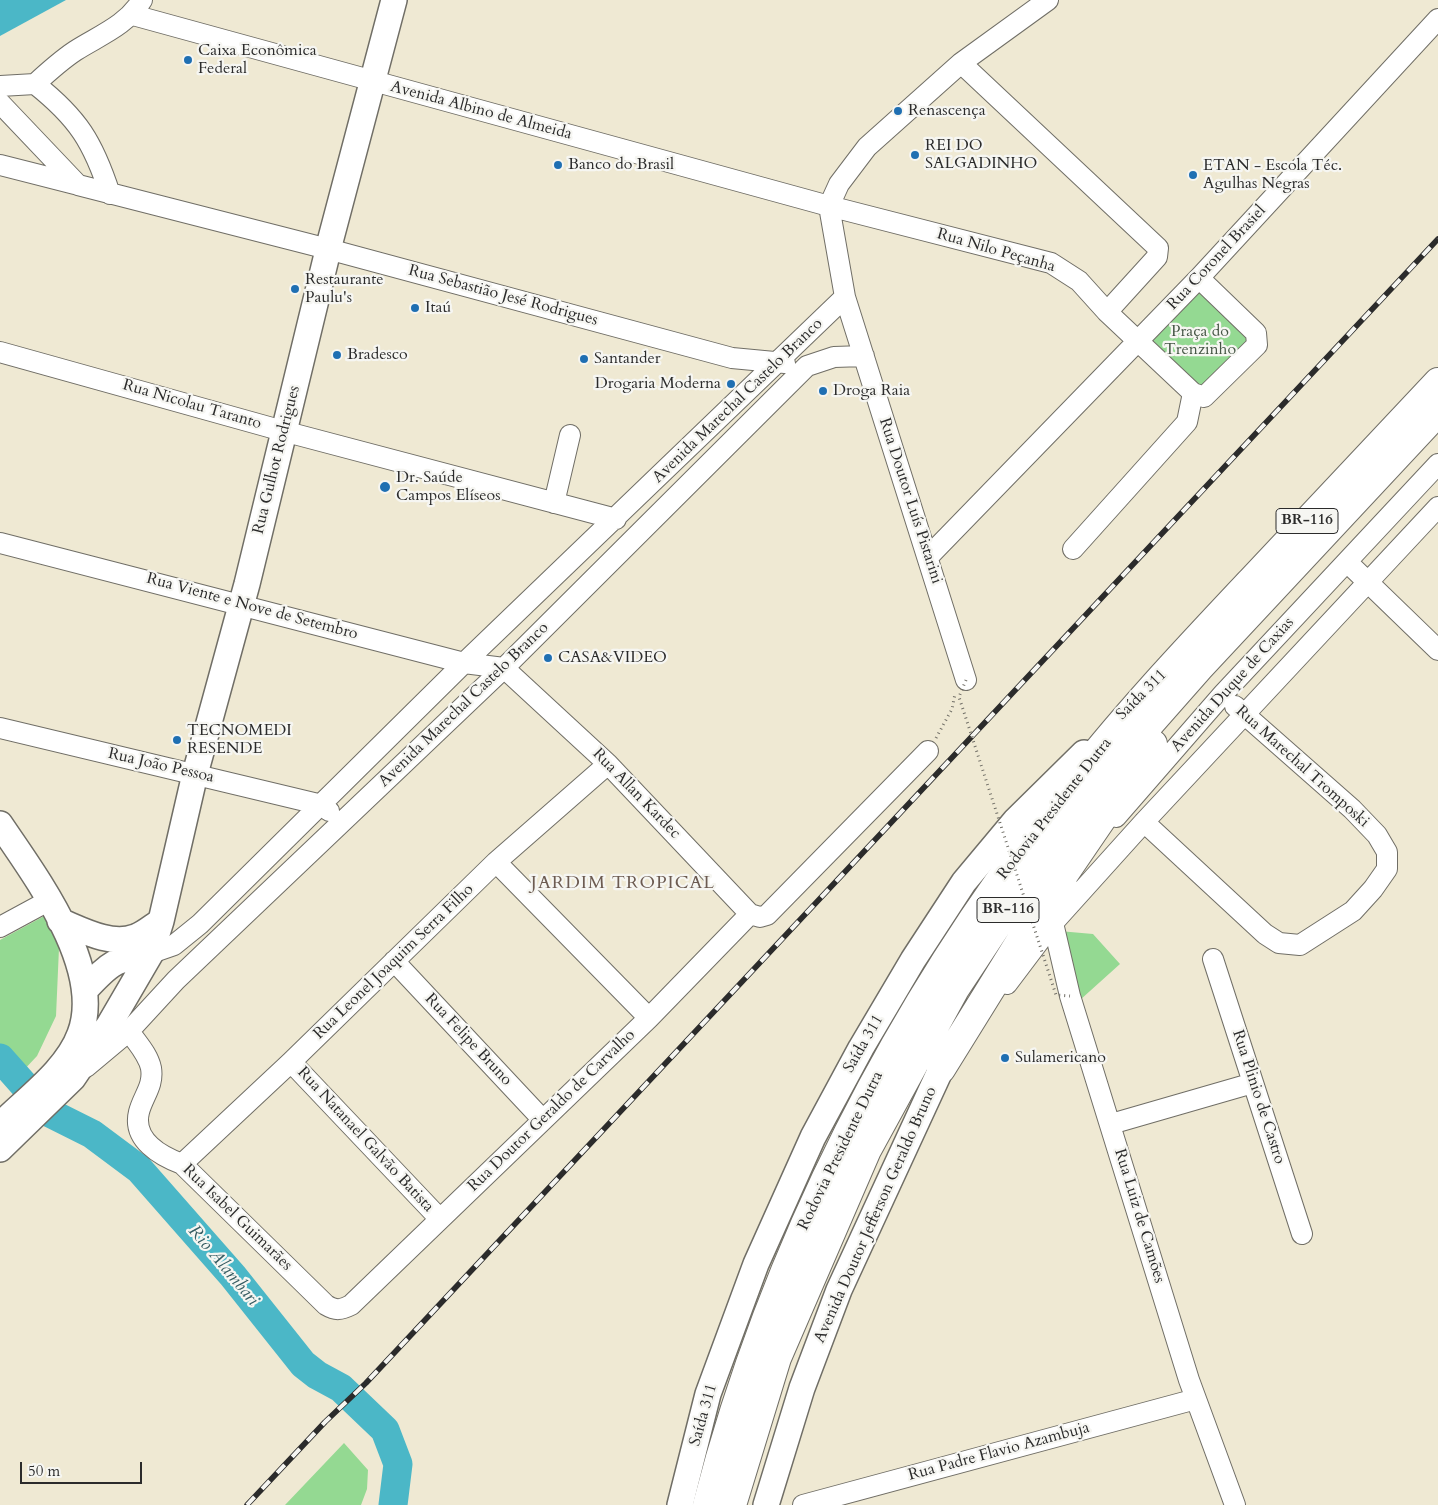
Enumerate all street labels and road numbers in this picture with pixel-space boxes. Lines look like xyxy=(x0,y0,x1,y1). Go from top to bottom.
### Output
street label: Avenida Albino de Almeida xyxy=(388,78,574,144)
street label: Rua Coronel Brasiel xyxy=(1164,202,1270,314)
street label: Rua Nilo Peçanha xyxy=(935,225,1057,277)
street label: Rua Sebastião Jesé Rodrigues xyxy=(406,261,600,331)
street label: Avenida Marechal Castelo Branco xyxy=(649,315,827,487)
street label: Rua Nicolau Taranto xyxy=(120,376,264,434)
street label: Rua Gulhot Rodrigues xyxy=(249,384,305,536)
street label: Rua Doutor Luís Pistarini xyxy=(874,416,946,586)
road number: BR-116 xyxy=(1276,508,1338,534)
street label: Rua Viente e Nove de Setembro xyxy=(144,570,360,644)
street label: Avenida Duque de Caxias xyxy=(1167,614,1299,756)
street label: Avenida Marechal Castelo Branco xyxy=(375,619,553,791)
street label: Saída 311 xyxy=(1113,666,1171,724)
street label: Rua Marechal Tromposki xyxy=(1231,702,1373,832)
street label: Rodovia Presidente Dutra xyxy=(994,734,1116,884)
street label: Rua João Pessoa xyxy=(106,744,216,788)
street label: Rua Allan Kardec xyxy=(588,745,684,843)
street label: Rua Leonel Joaquim Serra Filho xyxy=(310,880,478,1044)
road number: BR-116 xyxy=(977,898,1039,922)
street label: Rua Felipe Bruno xyxy=(420,990,516,1090)
street label: Saída 311 xyxy=(840,1012,888,1076)
street label: Rua Doutor Geraldo de Carvalho xyxy=(464,1026,640,1196)
street label: Rua Plinio de Castro xyxy=(1227,1028,1289,1166)
street label: Rua Natanael Galvão Batista xyxy=(293,1063,437,1217)
street label: Rodovia Presidente Dutra xyxy=(794,1069,888,1233)
street label: Avenida Doutor Jefferson Geraldo Bruno xyxy=(811,1084,941,1346)
street label: Rua Luiz de Camões xyxy=(1109,1147,1169,1285)
street label: Rua Isabel Guimarães xyxy=(178,1161,296,1275)
street label: Saída 311 xyxy=(686,1382,722,1448)
street label: Rua Padre Flavio Azambuja xyxy=(906,1419,1092,1485)

